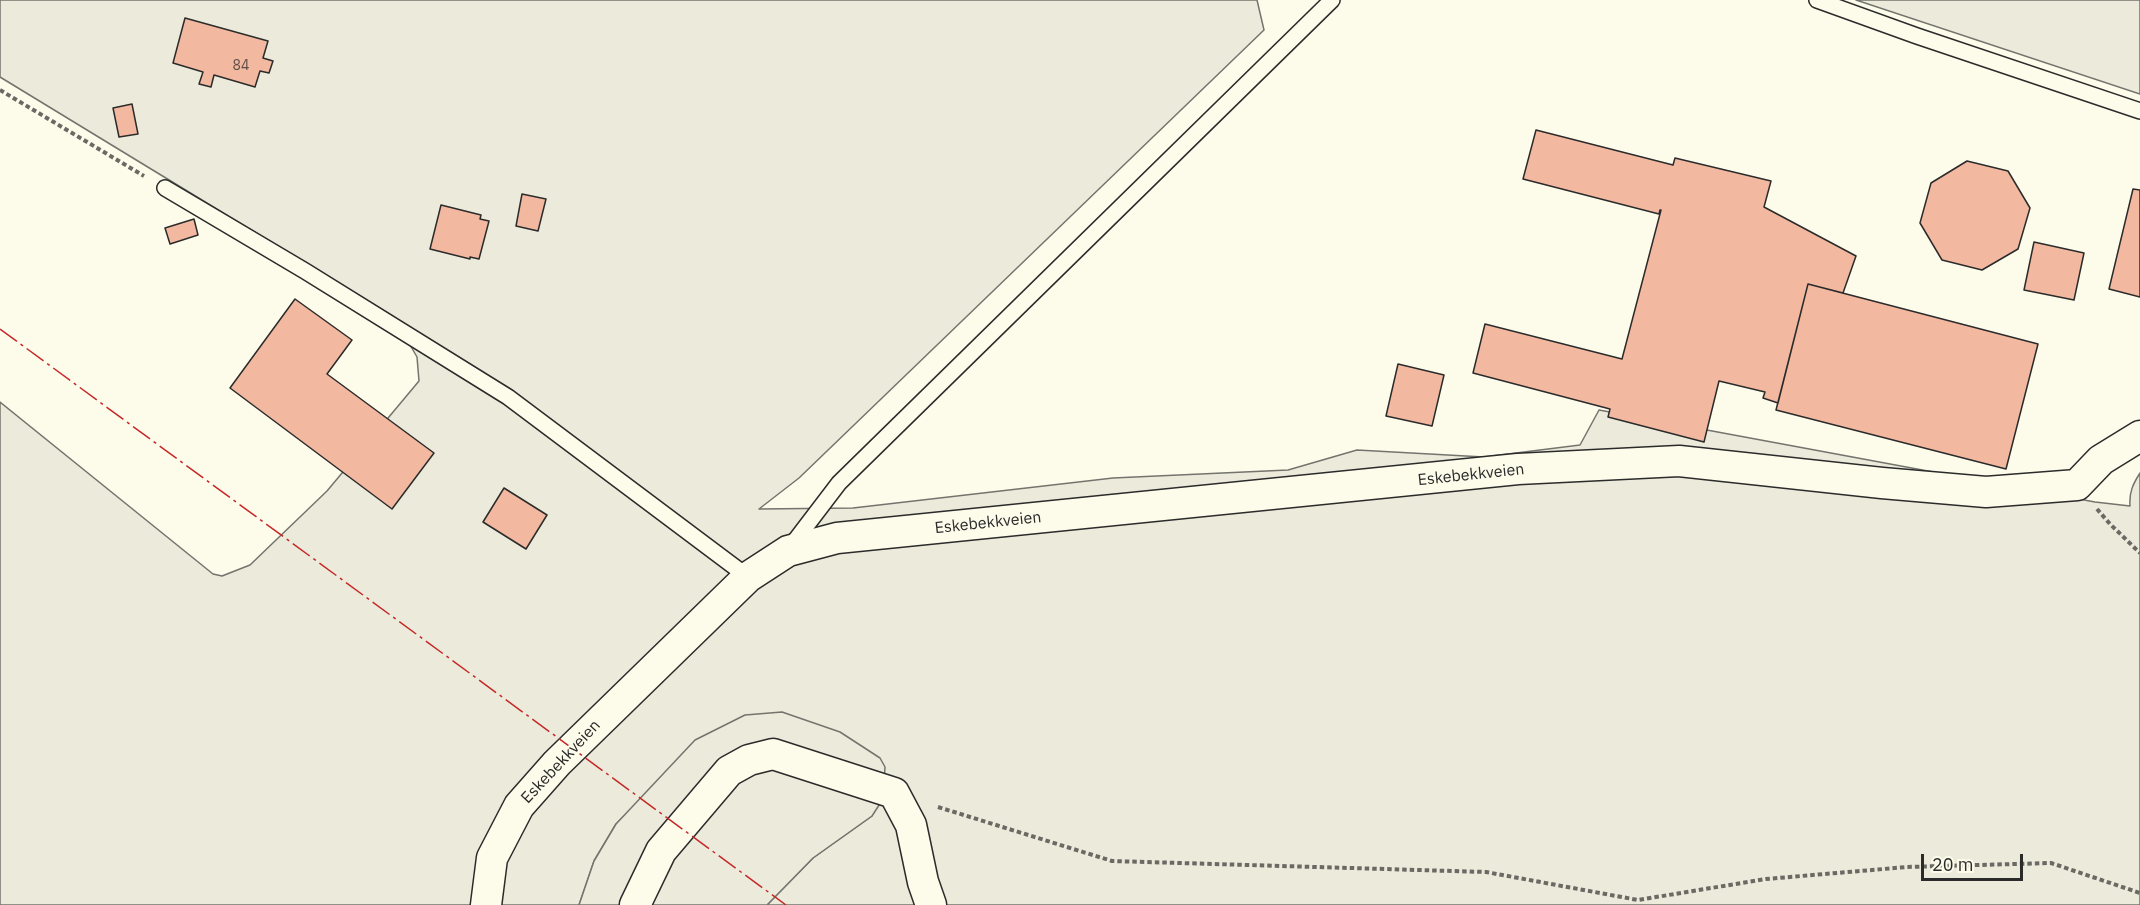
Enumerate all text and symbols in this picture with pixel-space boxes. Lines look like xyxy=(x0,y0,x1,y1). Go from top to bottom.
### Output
house number: 84 xyxy=(233,58,249,74)
street label: Eskebekkveien xyxy=(1417,460,1525,490)
street label: Eskebekkveien xyxy=(934,508,1042,538)
street label: Eskebekkveien xyxy=(517,716,605,808)
scale bar xyxy=(1924,842,2026,880)
text: 20 m xyxy=(1932,853,1974,876)

